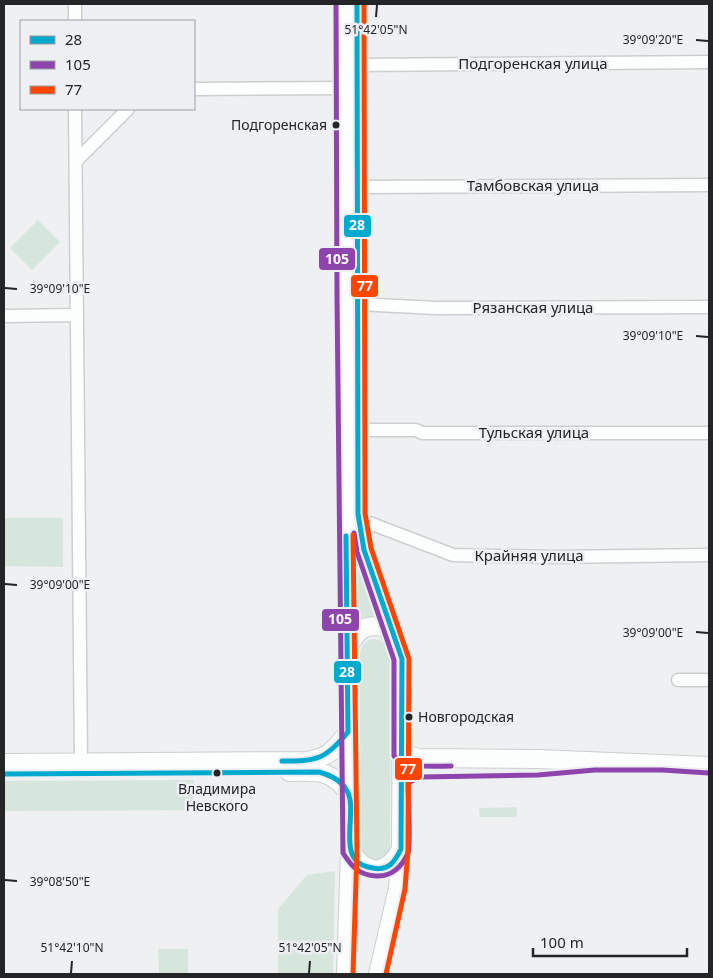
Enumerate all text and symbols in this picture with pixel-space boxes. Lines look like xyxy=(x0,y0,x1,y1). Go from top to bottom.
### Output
legend xyxy=(20,20,195,110)
text: 51°42'05"N xyxy=(344,21,408,38)
text: 28 xyxy=(65,29,82,49)
text: 39°09'20"E xyxy=(623,31,683,48)
street label: Подгоренская улица xyxy=(458,53,608,73)
text: 105 xyxy=(65,54,91,74)
text: 77 xyxy=(65,79,82,99)
place label: Подгоренская xyxy=(231,115,327,134)
marker: Подгоренская xyxy=(331,120,341,130)
street label: Тамбовская улица xyxy=(467,175,599,195)
line badge: 28 xyxy=(343,214,372,238)
text: 28 xyxy=(349,215,365,234)
line badge: 105 xyxy=(318,247,356,271)
text: 105 xyxy=(325,249,349,268)
line badge: 77 xyxy=(350,274,379,298)
text: 77 xyxy=(357,276,373,295)
text: 39°09'10"E xyxy=(30,280,90,297)
street label: Рязанская улица xyxy=(473,297,593,317)
text: 39°09'10"E xyxy=(623,327,683,344)
street label: Тульская улица xyxy=(479,422,589,442)
street label: Крайняя улица xyxy=(474,545,584,565)
text: 39°09'00"E xyxy=(30,576,90,593)
line badge: 105 xyxy=(321,608,360,632)
text: 105 xyxy=(328,609,352,628)
text: 39°09'00"E xyxy=(623,624,683,641)
line badge: 28 xyxy=(333,660,362,684)
text: 28 xyxy=(339,662,355,681)
place label: Новгородская xyxy=(418,707,514,726)
marker: Новгородская xyxy=(404,712,414,722)
line badge: 77 xyxy=(394,757,423,781)
text: 77 xyxy=(400,759,416,778)
marker: Владимира Невского xyxy=(212,768,222,778)
place label: Владимира Невского xyxy=(178,779,256,815)
text: 39°08'50"E xyxy=(30,873,90,890)
scale bar xyxy=(533,926,687,958)
text: 100 m xyxy=(540,932,584,952)
text: 51°42'10"N xyxy=(40,939,104,956)
text: 51°42'05"N xyxy=(278,939,342,956)

